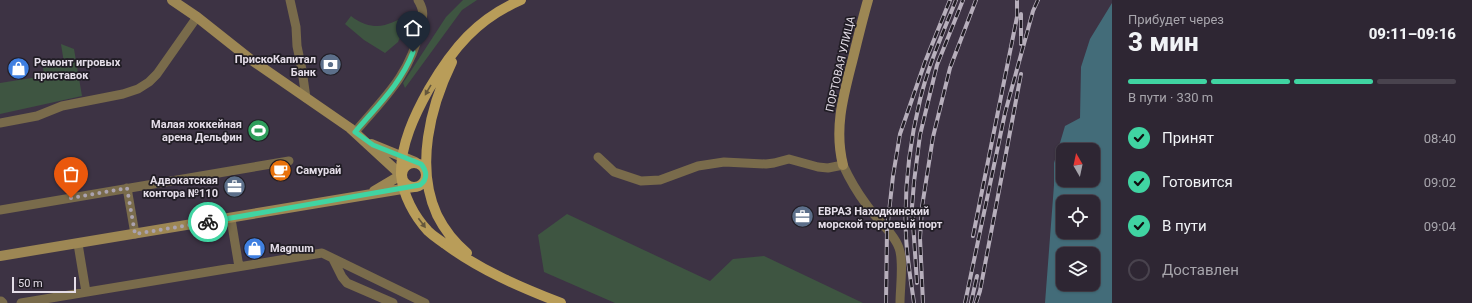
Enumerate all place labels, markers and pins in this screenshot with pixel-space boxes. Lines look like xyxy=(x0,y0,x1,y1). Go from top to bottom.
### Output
pin xyxy=(396,11,430,52)
bank icon: ПрискоКапитал Банк xyxy=(318,52,344,78)
place label: ПрискоКапитал Банк xyxy=(235,53,317,79)
shop icon: Ремонт игровых приставок xyxy=(5,55,31,81)
place label: Ремонт игровых приставок xyxy=(34,56,121,82)
sports icon: Малая хоккейная арена Дельфин xyxy=(245,117,271,143)
place label: Малая хоккейная арена Дельфин xyxy=(151,118,242,144)
pin xyxy=(54,157,88,198)
cafe icon: Самурай xyxy=(268,157,294,183)
place label: Самурай xyxy=(296,164,341,177)
office icon: Адвокатская контора №110 xyxy=(221,173,247,199)
place label: Адвокатская контора №110 xyxy=(143,174,218,200)
office icon: ЕВРАЗ Находкинский морской торговый порт xyxy=(790,204,816,230)
place label: ЕВРАЗ Находкинский морской торговый порт xyxy=(818,205,943,231)
shop icon: Magnum xyxy=(241,235,267,261)
place label: Magnum xyxy=(270,242,314,255)

